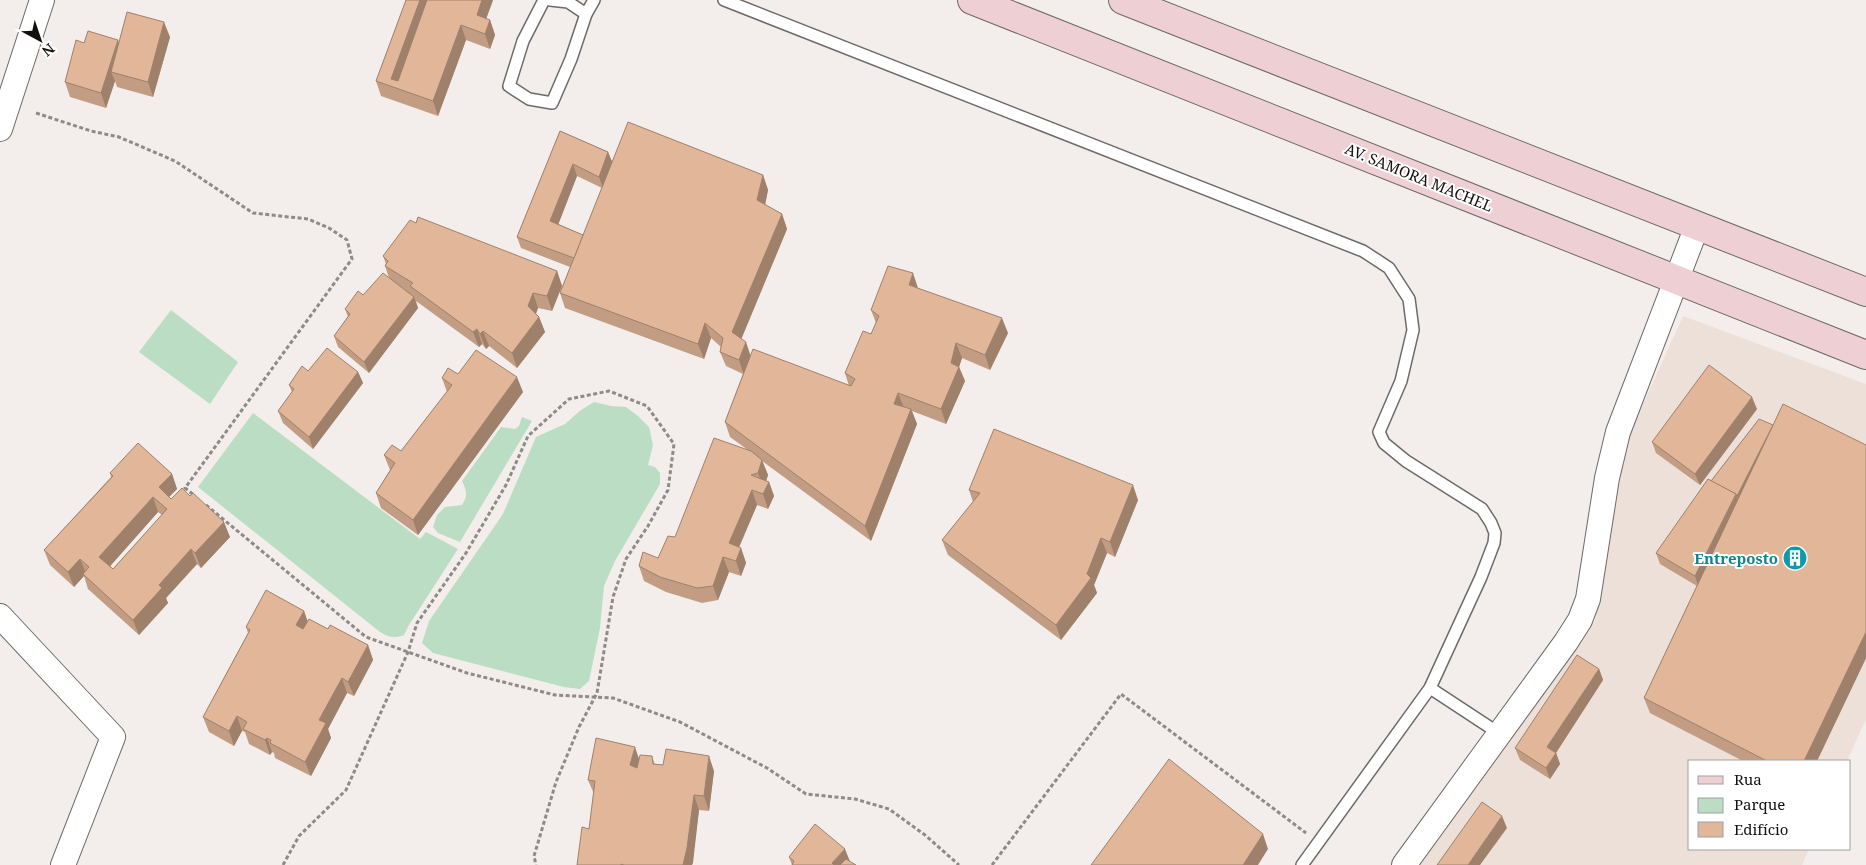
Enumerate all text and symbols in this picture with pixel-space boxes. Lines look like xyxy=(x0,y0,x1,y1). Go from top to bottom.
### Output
north arrow xyxy=(15,15,65,65)
text: N xyxy=(38,40,59,61)
street label: AV. SAMORA MACHEL xyxy=(1342,138,1496,216)
building icon: Entreposto xyxy=(1782,545,1808,571)
place label: Entreposto xyxy=(1694,548,1778,568)
legend xyxy=(1688,760,1851,850)
text: Rua xyxy=(1734,769,1762,789)
text: Parque xyxy=(1734,794,1785,814)
text: Edifício xyxy=(1734,819,1789,839)

